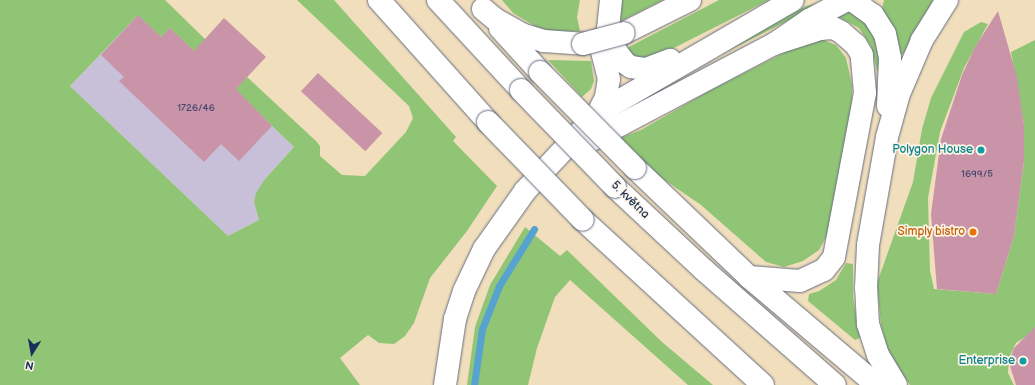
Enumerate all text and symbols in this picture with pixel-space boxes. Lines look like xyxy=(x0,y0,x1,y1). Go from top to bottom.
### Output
house number: 1726/46 xyxy=(177,103,215,115)
place label: Polygon House xyxy=(892,143,973,157)
marker: Polygon House xyxy=(976,145,986,155)
house number: 1699/5 xyxy=(961,169,993,181)
street label: 5. května xyxy=(608,178,652,222)
place label: Simply bistro xyxy=(897,225,965,239)
marker: Simply bistro xyxy=(968,227,978,237)
north arrow xyxy=(12,333,52,373)
place label: Enterprise xyxy=(958,354,1015,368)
marker: Enterprise xyxy=(1018,356,1028,366)
text: N xyxy=(24,358,35,372)

